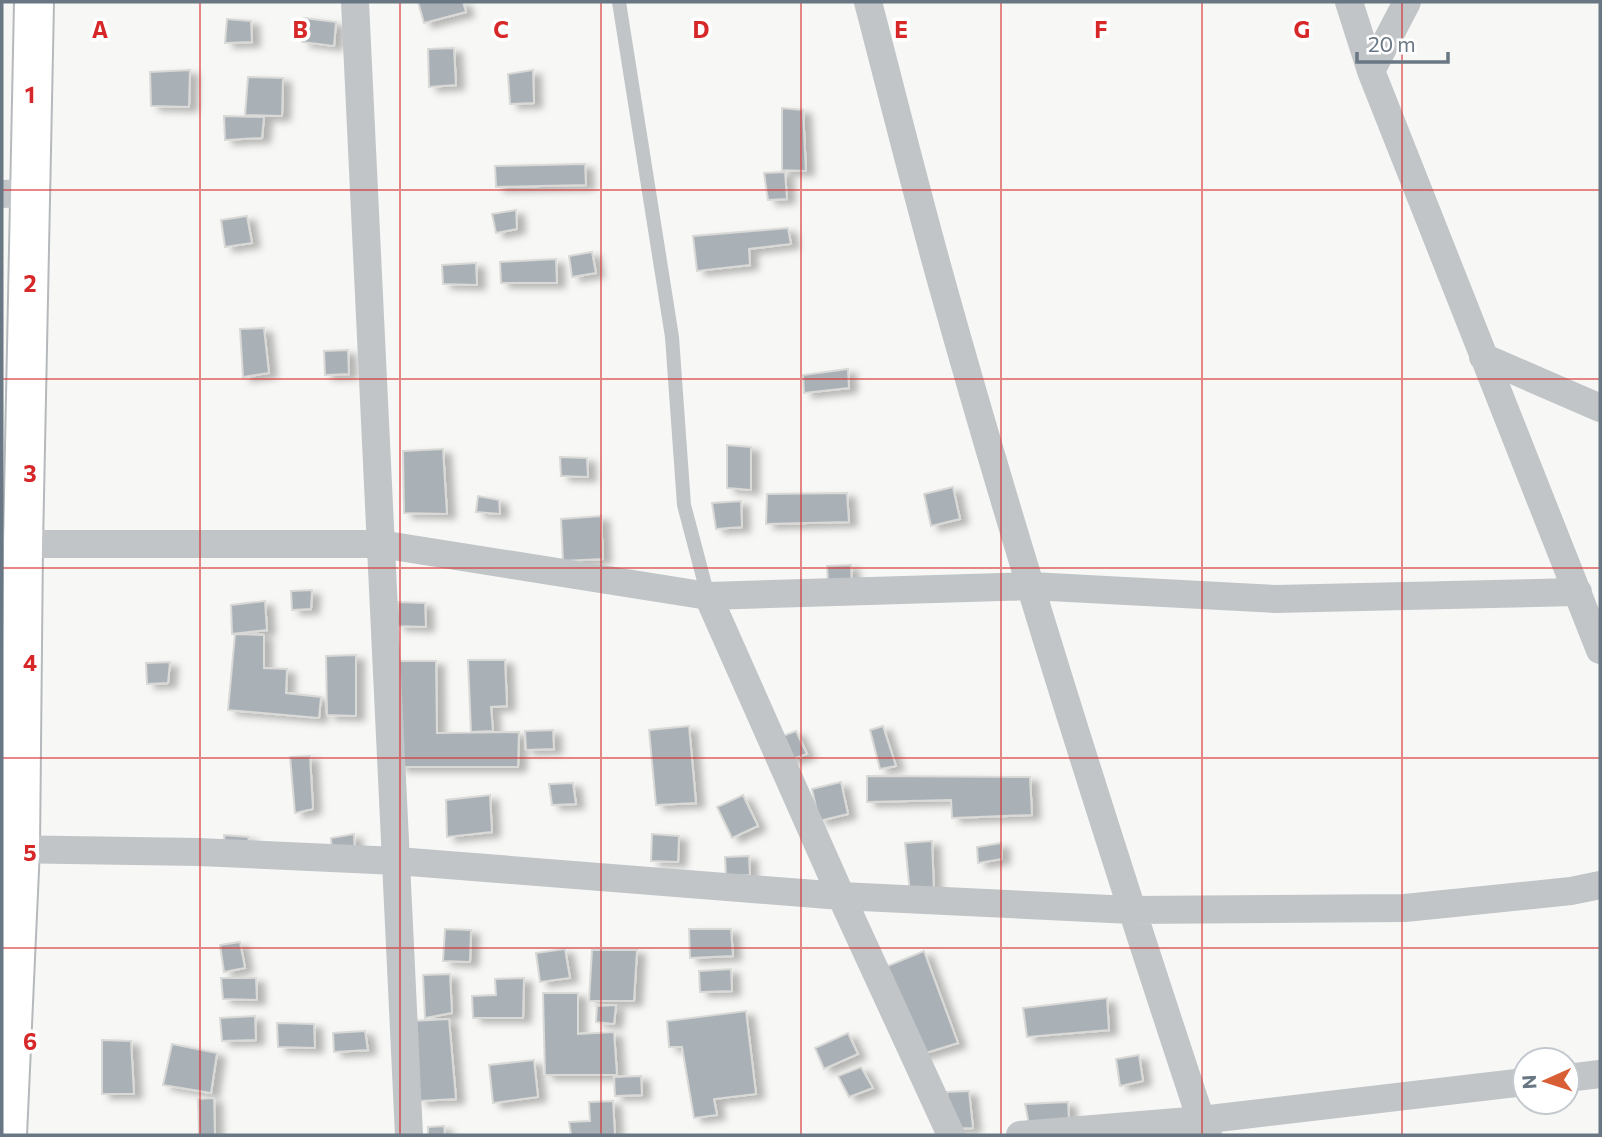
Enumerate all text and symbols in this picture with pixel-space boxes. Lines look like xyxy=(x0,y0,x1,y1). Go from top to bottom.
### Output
text: A xyxy=(92,15,109,43)
text: B xyxy=(292,15,308,43)
text: C xyxy=(493,15,509,43)
text: D xyxy=(693,15,710,43)
text: E xyxy=(894,15,908,43)
text: F xyxy=(1094,15,1108,43)
text: G xyxy=(1294,15,1310,43)
scale bar xyxy=(1357,21,1448,65)
text: 20 m xyxy=(1368,31,1416,56)
text: 1 xyxy=(25,80,35,108)
text: 2 xyxy=(23,269,37,297)
text: 3 xyxy=(23,459,37,487)
text: 4 xyxy=(23,648,37,676)
text: 5 xyxy=(23,838,37,866)
text: 6 xyxy=(23,1027,37,1055)
north arrow xyxy=(1511,1046,1581,1116)
text: N xyxy=(1517,1074,1540,1090)

